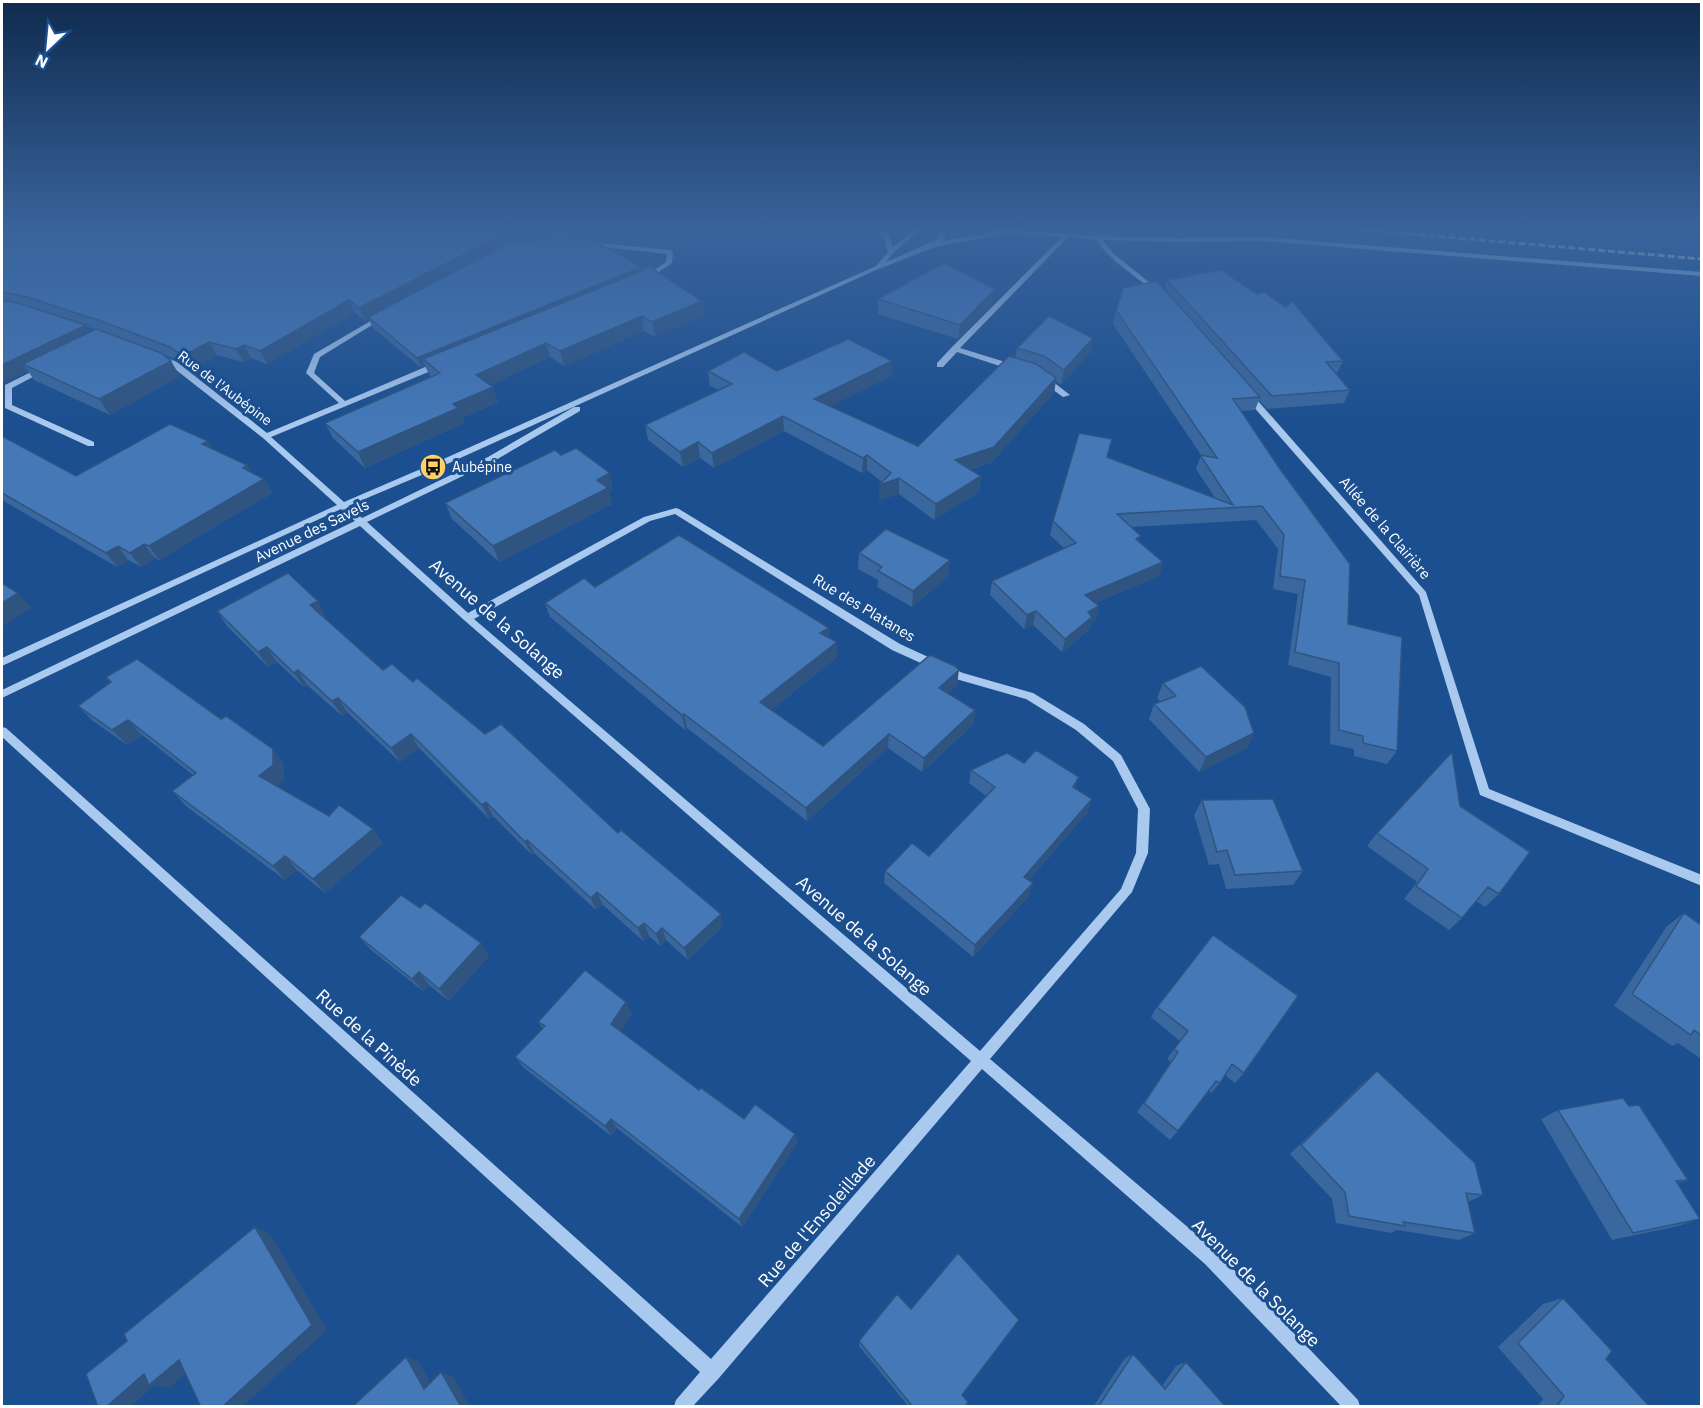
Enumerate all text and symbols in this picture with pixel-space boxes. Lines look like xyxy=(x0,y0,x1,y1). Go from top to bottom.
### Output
north arrow xyxy=(18,18,78,78)
text: N xyxy=(32,50,51,73)
street label: Rue de l'Aubépine xyxy=(174,347,276,430)
bus stop icon: Aubépine xyxy=(418,452,448,482)
place label: Aubépine xyxy=(452,458,512,476)
street label: Allée de la Clairière xyxy=(1336,472,1435,583)
street label: Avenue des Savels xyxy=(251,495,372,566)
street label: Avenue de la Solange xyxy=(425,553,570,684)
street label: Rue des Platanes xyxy=(810,570,919,646)
street label: Avenue de la Solange xyxy=(792,870,937,1001)
street label: Rue de la Pinède xyxy=(311,984,427,1091)
street label: Rue de l'Ensoleillade xyxy=(753,1150,881,1292)
street label: Avenue de la Solange xyxy=(1187,1214,1325,1352)

